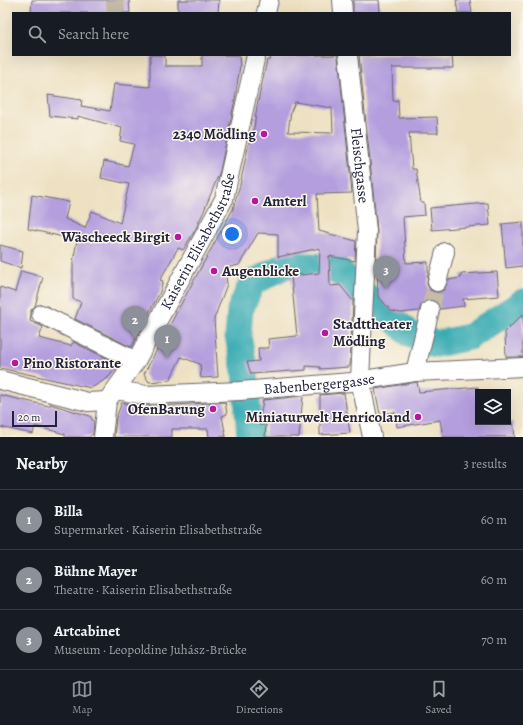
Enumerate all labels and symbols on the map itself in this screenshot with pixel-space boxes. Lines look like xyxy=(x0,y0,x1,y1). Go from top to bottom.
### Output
place label: 2340 Mödling xyxy=(173,124,256,144)
street label: Fleischgasse xyxy=(346,127,374,204)
marker: 2340 Mödling xyxy=(259,129,269,139)
street label: Kaiserin Elisabethstraße xyxy=(156,171,240,313)
place label: Amterl xyxy=(262,191,307,211)
marker: Amterl xyxy=(250,196,260,206)
your location xyxy=(222,224,242,244)
place label: Wäscheeck Birgit xyxy=(60,227,170,247)
marker: Wäscheeck Birgit xyxy=(173,232,183,242)
pin: 3 xyxy=(373,256,399,289)
place label: Augenblicke xyxy=(221,261,299,281)
marker: Augenblicke xyxy=(209,266,219,276)
pin: 2 xyxy=(122,306,148,339)
place label: Stadttheater Mödling xyxy=(333,314,412,351)
pin: 1 xyxy=(154,325,180,358)
marker: Stadttheater Mödling xyxy=(320,328,330,338)
place label: Pino Ristorante xyxy=(23,353,121,373)
marker: Pino Ristorante xyxy=(10,358,20,368)
street label: Babenbergergasse xyxy=(263,368,377,399)
place label: OfenBarung xyxy=(128,399,205,419)
marker: OfenBarung xyxy=(208,404,218,414)
place label: Miniaturwelt Henricoland xyxy=(246,407,411,427)
scale bar xyxy=(12,409,57,428)
marker: Miniaturwelt Henricoland xyxy=(413,412,423,422)

